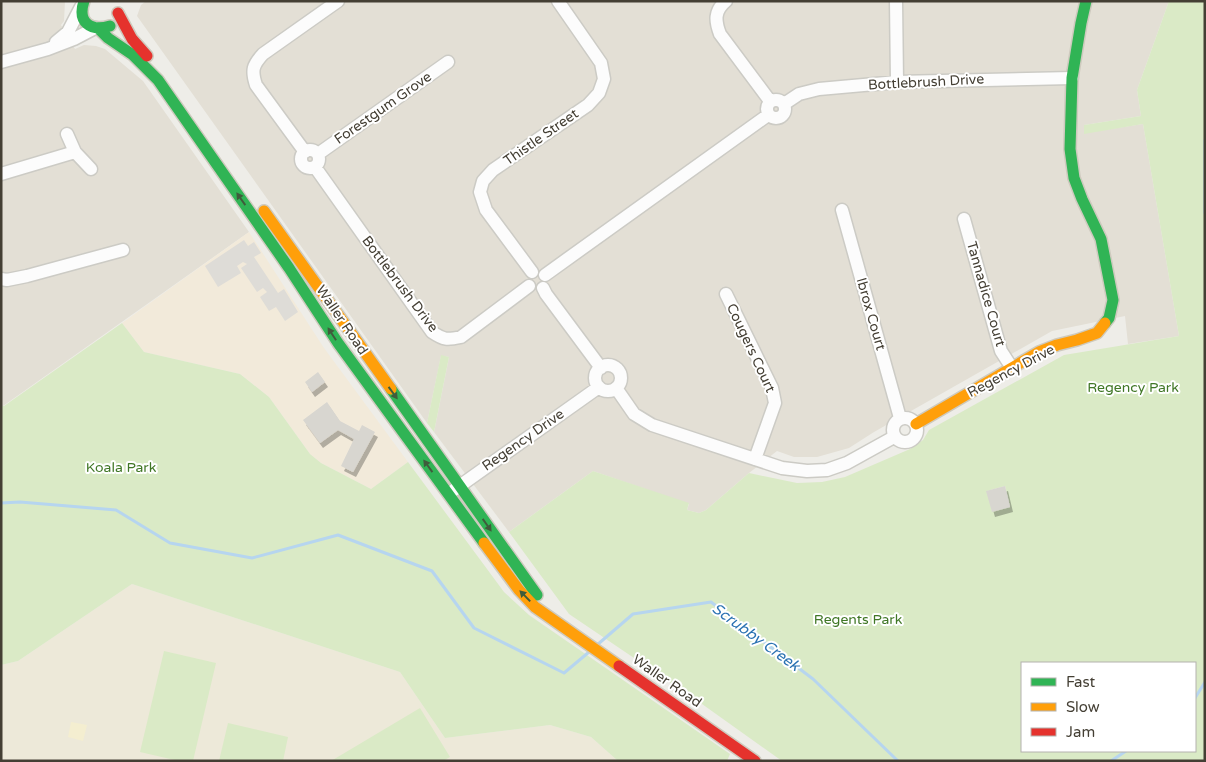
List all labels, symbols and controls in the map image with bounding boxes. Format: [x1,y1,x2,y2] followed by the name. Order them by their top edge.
[331,68,435,148] street label: Forestgum Grove
[867,70,985,94] street label: Bottlebrush Drive
[500,105,582,169] street label: Thistle Street
[236,193,246,206] one-way arrow
[358,232,442,336] street label: Bottlebrush Drive
[963,239,1009,349] street label: Tannadice Court
[853,276,890,353] street label: Ibrox Court
[312,282,372,358] street label: Waller Road
[723,301,779,396] street label: Cougers Court
[327,328,337,341] one-way arrow
[965,341,1058,401] street label: Regency Drive
[1087,379,1179,396] park label: Regency Park
[388,386,398,399] one-way arrow
[479,405,567,475] street label: Regency Drive
[86,459,157,476] park label: Koala Park
[422,460,433,473] one-way arrow
[482,518,492,532] one-way arrow
[519,590,531,602] one-way arrow
[709,599,805,676] water label: Scrubby Creek
[814,611,903,628] park label: Regents Park
[629,651,705,711] street label: Waller Road
[1021,662,1196,752] legend
[1066,673,1096,691] text: Fast
[1066,698,1100,716] text: Slow
[1066,723,1095,741] text: Jam

